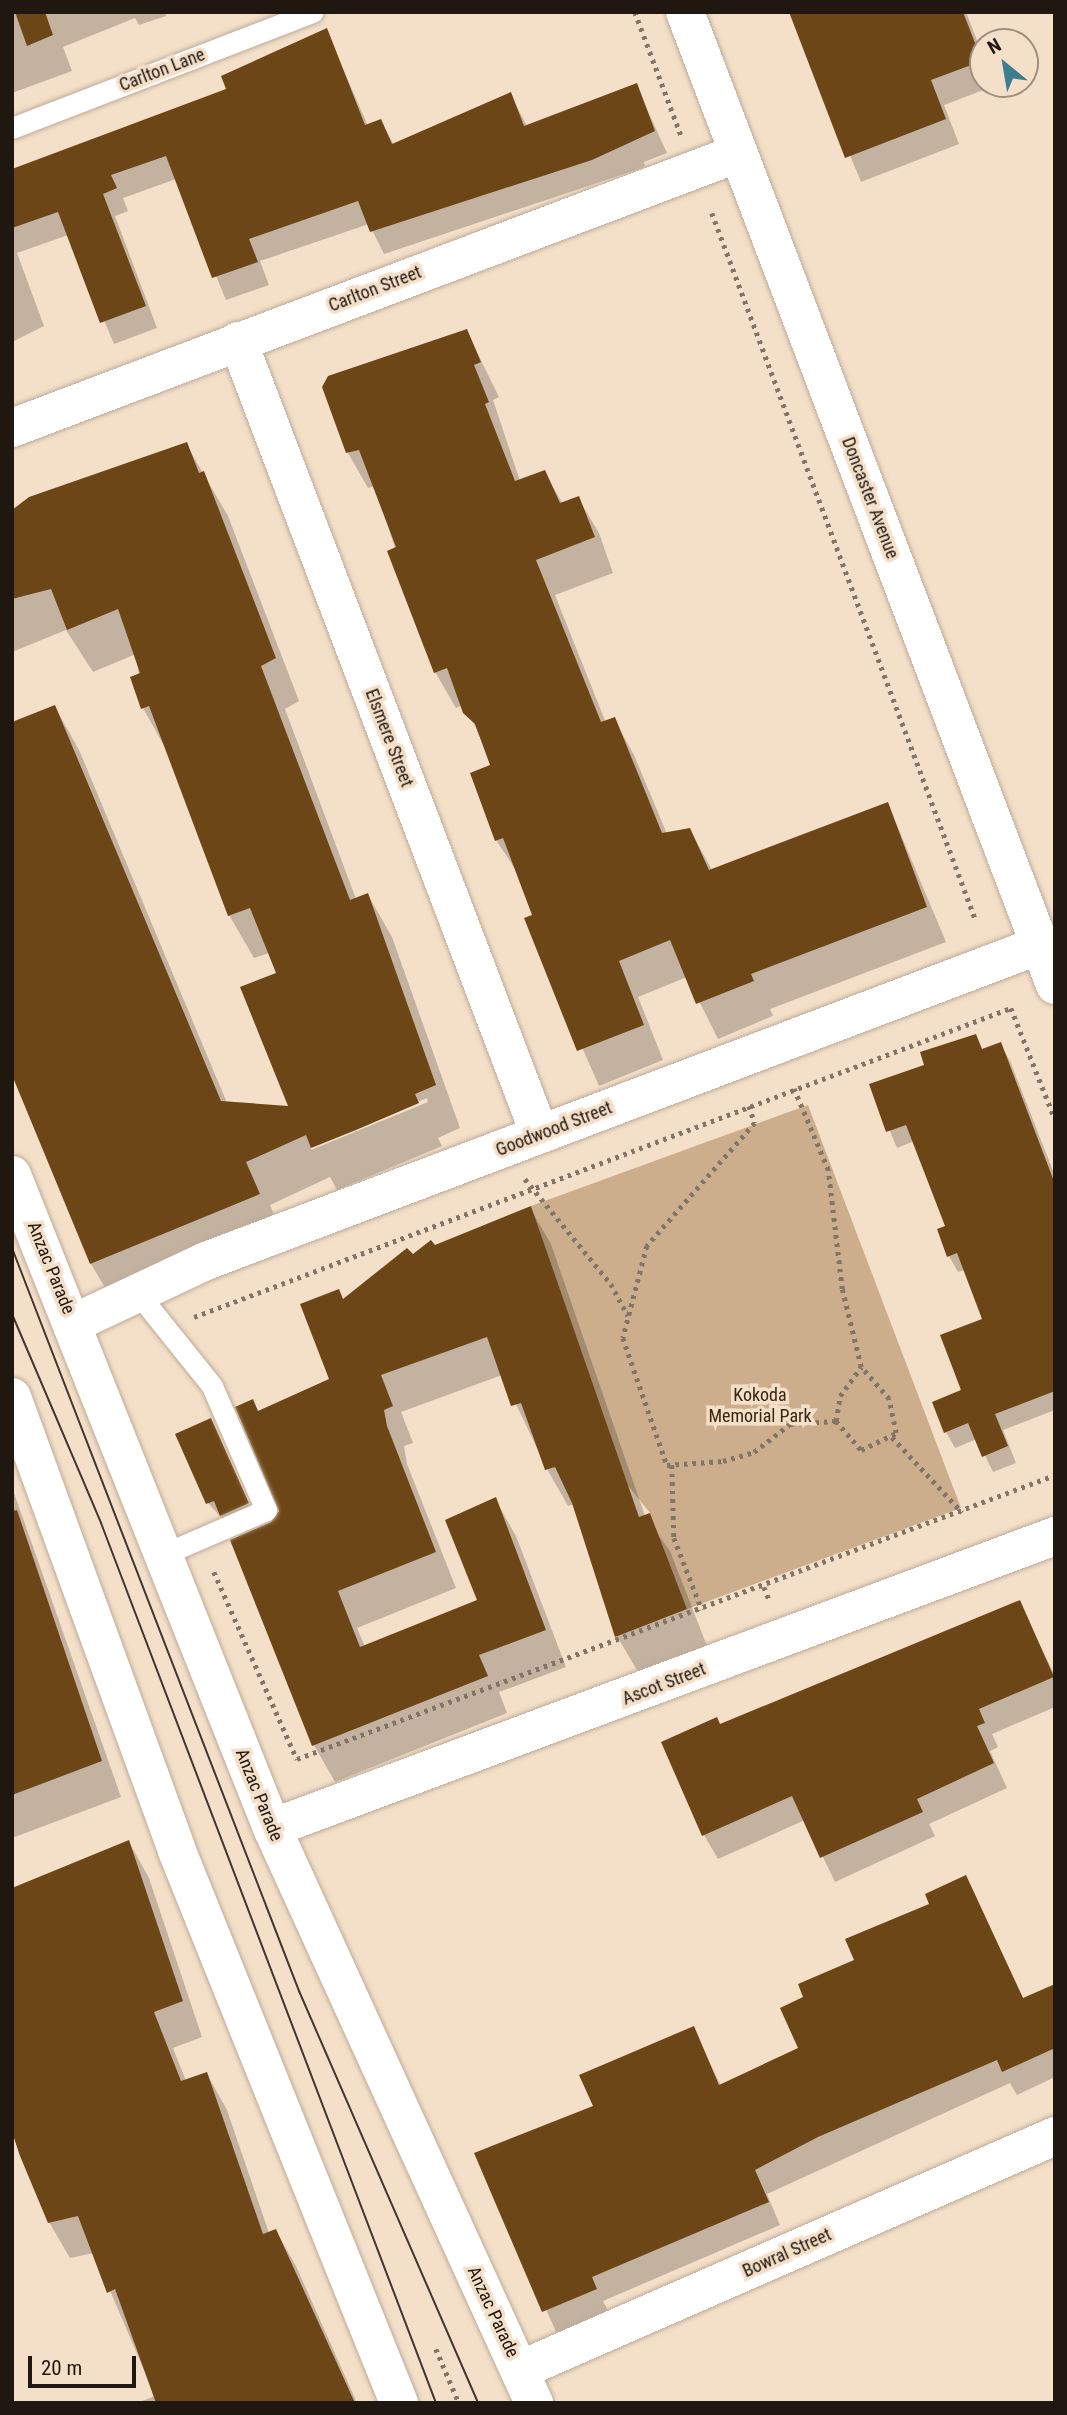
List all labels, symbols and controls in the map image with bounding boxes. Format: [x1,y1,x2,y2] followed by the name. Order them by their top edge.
[969,28,1039,98] north arrow
[983,33,1005,59] text: N
[116,44,208,96] street label: Carlton Lane
[326,261,424,317] street label: Carlton Street
[837,434,903,562] street label: Doncaster Avenue
[360,686,418,790] street label: Elsmere Street
[493,1097,615,1161] street label: Goodwood Street
[23,1219,79,1317] street label: Anzac Parade
[708,1385,812,1428] park label: Kokoda Memorial Park
[619,1658,709,1710] street label: Ascot Street
[231,1746,287,1844] street label: Anzac Parade
[739,2224,835,2282] street label: Bowral Street
[463,2263,523,2361] street label: Anzac Parade
[32,2342,140,2386] scale bar
[41,2356,82,2380] text: 20 m

